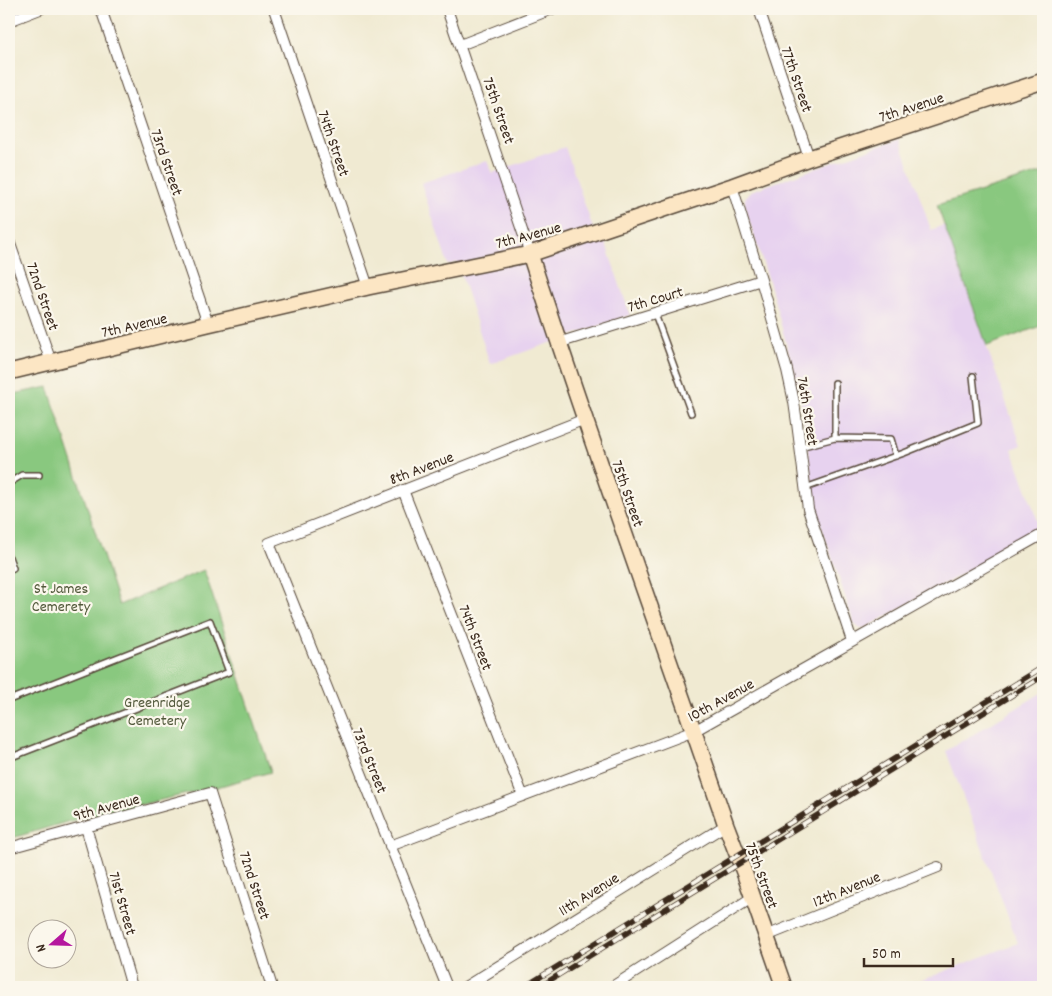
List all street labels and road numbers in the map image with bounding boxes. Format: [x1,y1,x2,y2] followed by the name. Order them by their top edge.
[774,44,818,116] street label: 77th Street
[475,74,520,147] street label: 75th Street
[876,87,947,130] street label: 7th Avenue
[311,108,355,180] street label: 74th Street
[143,126,188,199] street label: 73rd Street
[493,217,564,256] street label: 7th Avenue
[19,260,64,334] street label: 72nd Street
[625,281,686,320] street label: 7th Court
[99,308,170,345] street label: 7th Avenue
[790,375,823,448] street label: 76th Street
[386,447,457,492] street label: 8th Avenue
[604,457,649,530] street label: 75th Street
[452,602,498,674] street label: 74th Street
[684,673,759,729] street label: 10th Avenue
[345,725,392,797] street label: 73rd Street
[71,789,142,828] street label: 9th Avenue
[738,839,783,912] street label: 75th Street
[232,849,275,923] street label: 72nd Street
[810,866,884,914] street label: 12th Avenue
[555,867,624,923] street label: 11th Avenue
[102,869,142,938] street label: 71st Street

